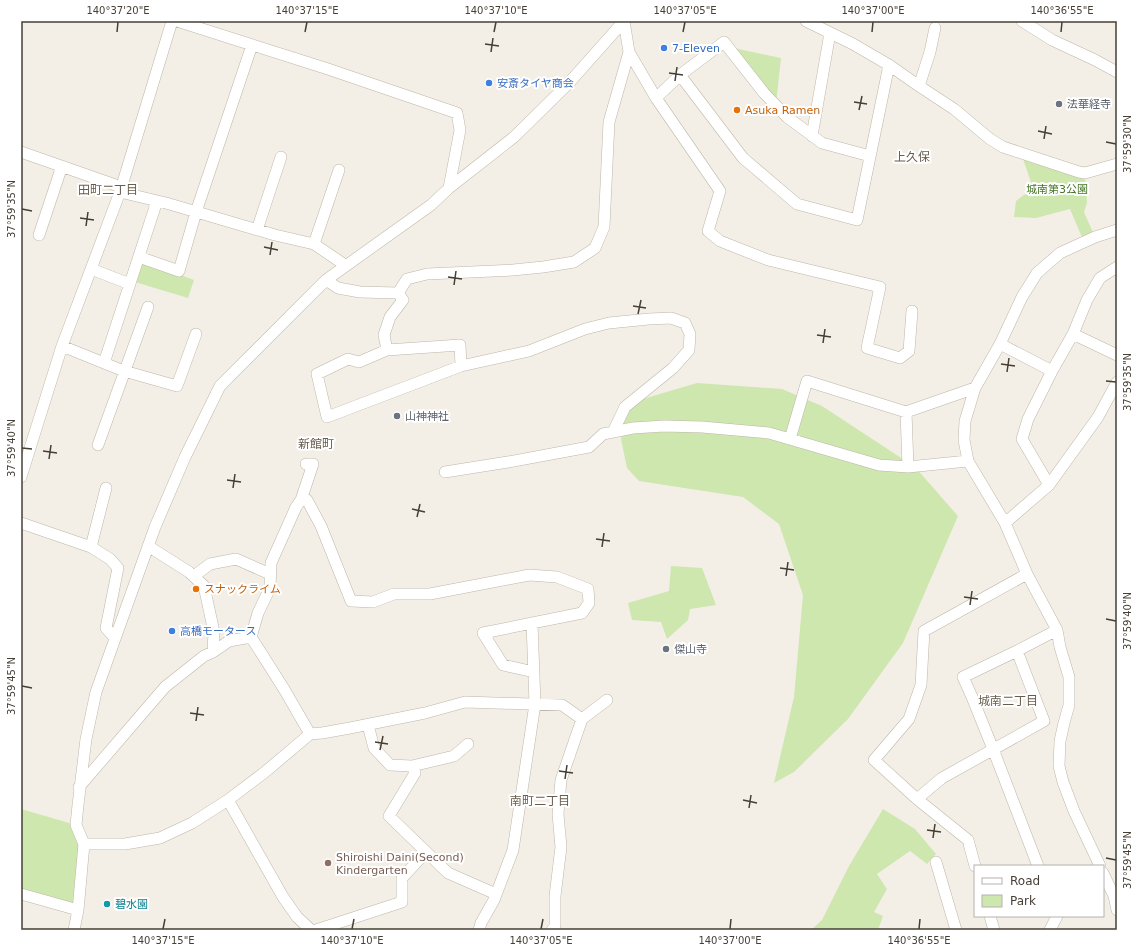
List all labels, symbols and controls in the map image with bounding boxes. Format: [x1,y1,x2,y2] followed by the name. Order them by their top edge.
[86,5,150,16] text: 140°37'20"E
[275,5,339,16] text: 140°37'15"E
[464,5,528,16] text: 140°37'10"E
[653,5,717,16] text: 140°37'05"E
[841,5,905,16] text: 140°37'00"E
[1030,5,1094,16] text: 140°36'55"E
[672,42,720,55] place label: 7-Eleven
[659,43,669,53] marker: 7-Eleven
[497,77,574,90] place label: 安斎タイヤ商会
[484,78,494,88] marker: 安斎タイヤ商会
[1067,98,1111,111] place label: 法華経寺
[1054,99,1064,109] marker: 法華経寺
[745,104,820,117] place label: Asuka Ramen
[732,105,742,115] marker: Asuka Ramen
[1122,115,1133,173] text: 37°59'30"N
[894,150,930,164] district label: 上久保
[6,180,17,238] text: 37°59'35"N
[78,183,138,197] district label: 田町二丁目
[1026,183,1088,196] park label: 城南第3公園
[1122,353,1133,411] text: 37°59'35"N
[405,410,449,423] place label: 山神神社
[392,411,402,421] marker: 山神神社
[6,419,17,477] text: 37°59'40"N
[298,437,334,451] district label: 新館町
[204,583,281,596] place label: スナックライム
[191,584,201,594] marker: スナックライム
[1122,592,1133,650] text: 37°59'40"N
[180,625,256,638] place label: 高橋モータース
[167,626,177,636] marker: 高橋モータース
[674,643,707,656] place label: 傑山寺
[661,644,671,654] marker: 傑山寺
[6,657,17,715] text: 37°59'45"N
[978,694,1038,708] district label: 城南二丁目
[510,794,570,808] district label: 南町二丁目
[1122,831,1133,889] text: 37°59'45"N
[336,851,464,877] place label: Shiroishi Daini(Second) Kindergarten
[323,858,333,868] marker: Shiroishi Daini(Second) Kindergarten
[974,865,1104,917] legend
[1010,874,1040,888] text: Road
[1010,894,1036,908] text: Park
[115,898,148,911] place label: 碧水園
[102,899,112,909] marker: 碧水園
[131,935,195,946] text: 140°37'15"E
[320,935,384,946] text: 140°37'10"E
[509,935,573,946] text: 140°37'05"E
[698,935,762,946] text: 140°37'00"E
[887,935,951,946] text: 140°36'55"E

